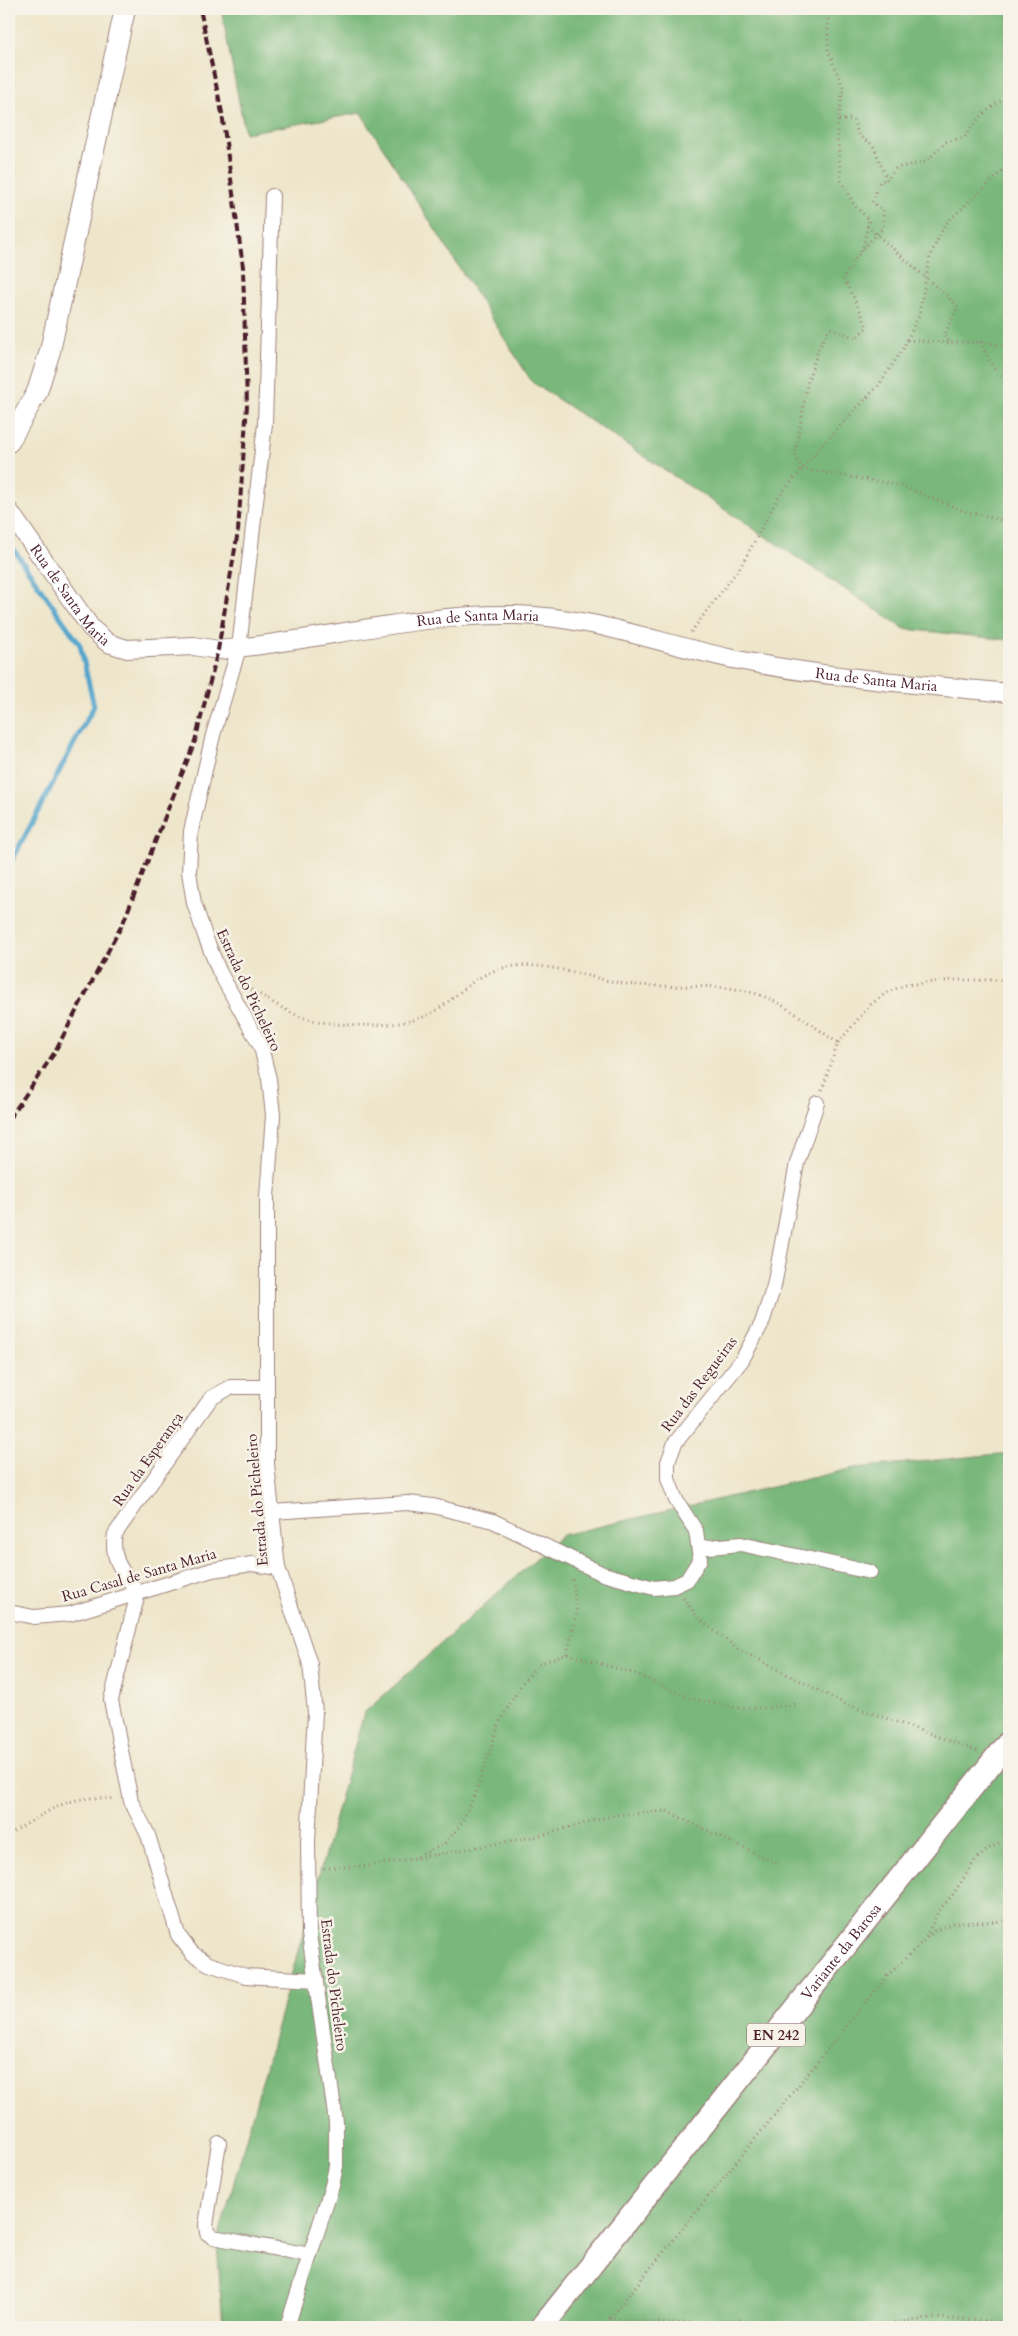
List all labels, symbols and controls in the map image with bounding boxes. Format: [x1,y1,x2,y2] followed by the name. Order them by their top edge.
[25,540,115,651] street label: Rua de Santa Maria
[416,605,540,631] street label: Rua de Santa Maria
[814,663,939,696] street label: Rua de Santa Maria
[212,926,286,1054] street label: Estrada do Picheleiro
[657,1332,741,1436] street label: Rua das Regueiras
[108,1408,188,1510] street label: Rua da Esperança
[241,1433,273,1567] street label: Estrada do Picheleiro
[59,1543,219,1607] street label: Rua Casal de Santa Maria
[797,1899,886,2004] street label: Variante da Barosa
[316,1918,352,2052] street label: Estrada do Picheleiro
[747,2024,805,2046] road number: EN 242

